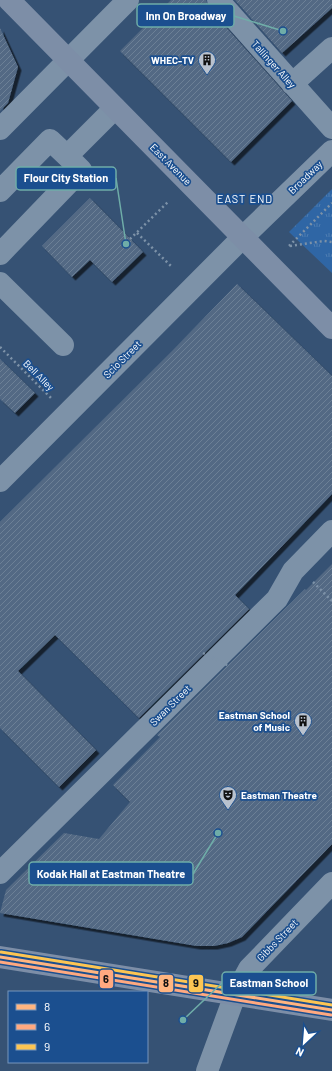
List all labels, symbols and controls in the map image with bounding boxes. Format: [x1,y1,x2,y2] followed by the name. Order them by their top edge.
[137,4,234,27] callout: Inn On Broadway
[146,9,227,22] text: Inn On Broadway
[249,38,299,91] street label: Tallinger Alley
[197,50,217,75] building icon: WHEC-TV
[151,54,194,66] place label: WHEC-TV
[148,141,194,187] street label: East Avenue
[285,158,325,196] street label: Broadway
[16,167,116,190] callout: Flour City Station
[24,171,108,184] text: Flour City Station
[217,192,273,205] district label: EAST END
[101,337,144,380] street label: Scio Street
[21,357,57,393] street label: Bell Alley
[147,682,193,728] street label: Swan Street
[219,709,291,733] place label: Eastman School of Music
[293,711,313,736] building icon: Eastman School of Music
[218,785,238,810] theatre icon: Eastman Theatre
[241,789,317,801] place label: Eastman Theatre
[29,862,193,885] callout: Kodak Hall at Eastman Theatre
[37,867,185,880] text: Kodak Hall at Eastman Theatre
[254,916,300,963] street label: Gibbs Street
[99,969,114,989] line badge: 6
[103,972,109,985] text: 6
[222,972,316,995] callout: Eastman School
[158,974,174,993] line badge: 8
[188,974,204,993] line badge: 9
[163,976,169,989] text: 8
[193,976,199,989] text: 9
[230,976,309,989] text: Eastman School
[8,991,148,1063] legend
[44,999,50,1013] text: 8
[44,1019,50,1033] text: 6
[284,1023,324,1063] north arrow
[44,1039,50,1053] text: 9
[293,1045,306,1060] text: N

